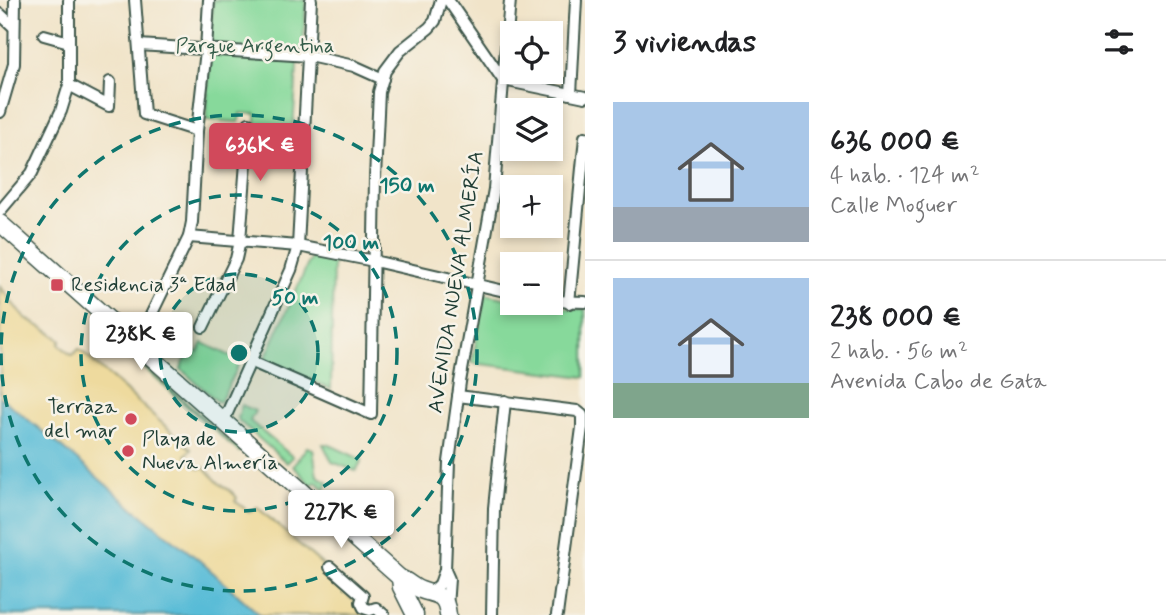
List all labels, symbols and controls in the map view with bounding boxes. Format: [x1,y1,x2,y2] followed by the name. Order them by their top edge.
[500,21,563,315] map controls
[500,21,563,84] button: locate
[613,23,756,62] text: 3 viviendas
[1100,23,1138,61] icon: filters
[175,32,335,62] park label: Parque Argentina
[500,98,563,161] button: layers
[830,122,960,161] text: 636 000 €
[203,124,317,183] pin: 636K €
[669,130,753,214] icon: home
[225,131,295,161] text: 636K €
[421,149,491,415] street label: AVENIDA NUEVA ALMERÍA
[830,161,980,191] text: 4 hab. · 124 m²
[379,172,435,200] text: 150 m
[500,175,563,238] button: +
[830,191,957,221] text: Calle Moguer
[323,229,379,257] text: 100 m
[500,252,563,315] button: −
[71,271,236,299] place label: Residencia 3ª Edad
[49,277,65,293] marker: Residencia 3ª Edad
[272,284,319,312] text: 50 m
[830,298,961,337] text: 238 000 €
[669,306,753,390] icon: home
[84,312,198,372] pin: 238K €
[106,320,176,350] text: 238K €
[830,337,968,367] text: 2 hab. · 56 m²
[227,341,251,365] centre of rings
[830,367,1047,397] text: Avenida Cabo de Gata
[44,393,117,445] place label: Terraza del mar
[123,411,139,427] marker: Terraza del mar
[142,425,278,477] place label: Playa de Nueva Almería
[120,443,136,459] marker: Playa de Nueva Almería
[284,490,398,550] pin: 227K €
[304,498,378,528] text: 227K €

